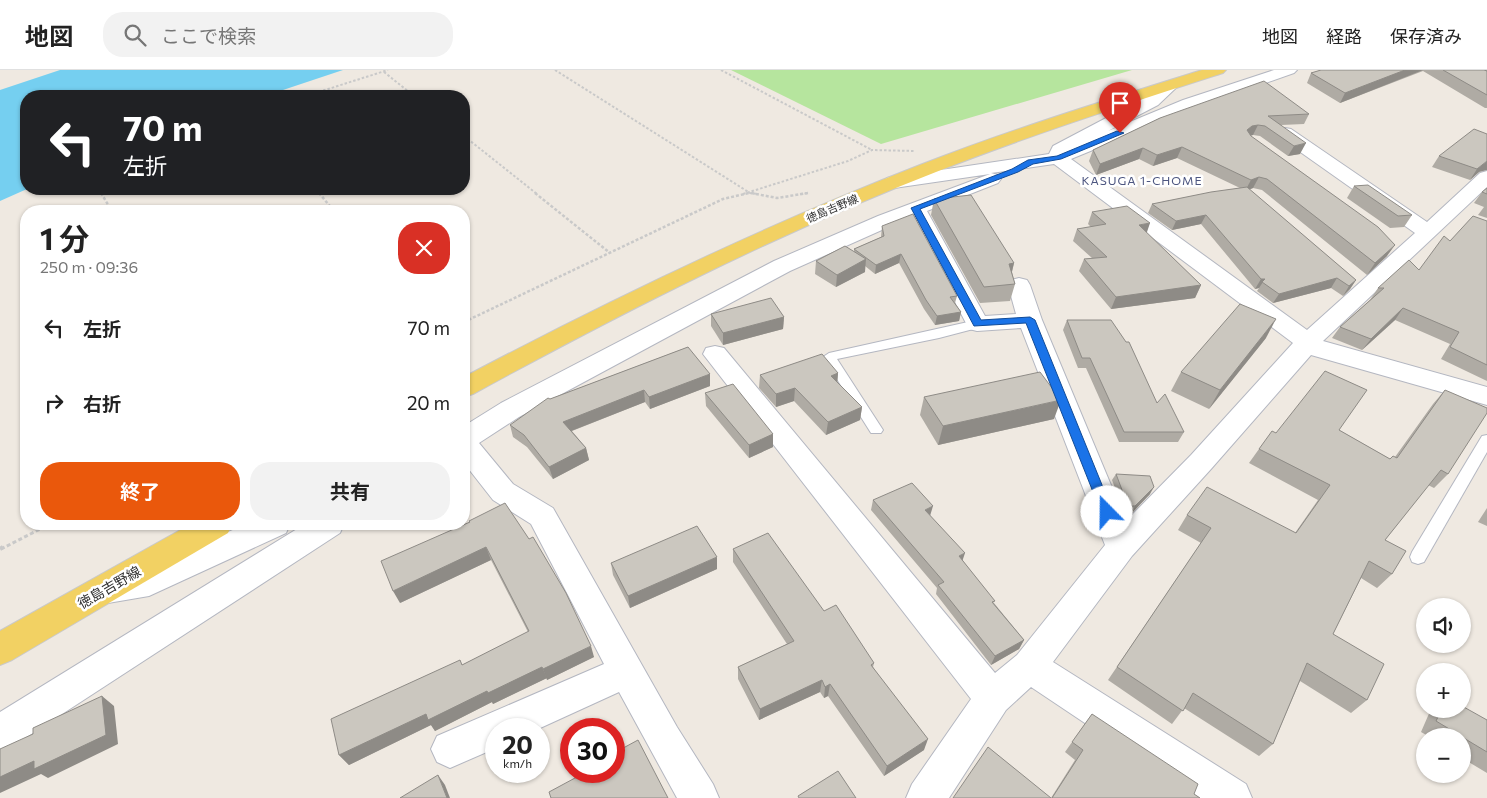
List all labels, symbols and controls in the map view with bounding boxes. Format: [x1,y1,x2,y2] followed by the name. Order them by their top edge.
[103,12,453,57] search box
[25,21,73,50] text: 地図
[121,21,149,49] icon: search
[161,24,256,47] text: ここで検索
[1262,25,1298,47] text: 地図
[1326,25,1362,47] text: 経路
[1390,25,1462,47] text: 保存済み
[1099,82,1141,133] pin
[1106,89,1134,117] icon: arrive
[123,105,203,148] text: 70 m
[40,110,105,175] icon: left
[123,152,167,179] text: 左折
[1081,173,1203,187] district label: KASUGA 1-CHOME
[804,191,860,225] street label: 徳島吉野線
[40,219,89,256] text: 1 分
[398,222,450,274] button: close
[40,257,138,276] text: 250 m · 09:36
[40,314,68,342] icon: left
[407,316,450,339] text: 70 m
[83,317,121,340] text: 左折
[40,389,68,417] icon: right
[407,391,450,414] text: 20 m
[83,392,121,415] text: 右折
[40,462,240,520] button: 終了
[250,462,450,520] button: 共有
[1080,485,1132,537] position arrow
[74,562,144,612] street label: 徳島吉野線
[1416,598,1471,783] map controls
[1416,598,1471,653] button: sound
[1416,663,1471,718] button: +
[560,718,625,783] speed limit sign: 30
[1416,728,1471,783] button: −
[502,729,533,759] text: 20
[503,756,532,770] text: km/h

